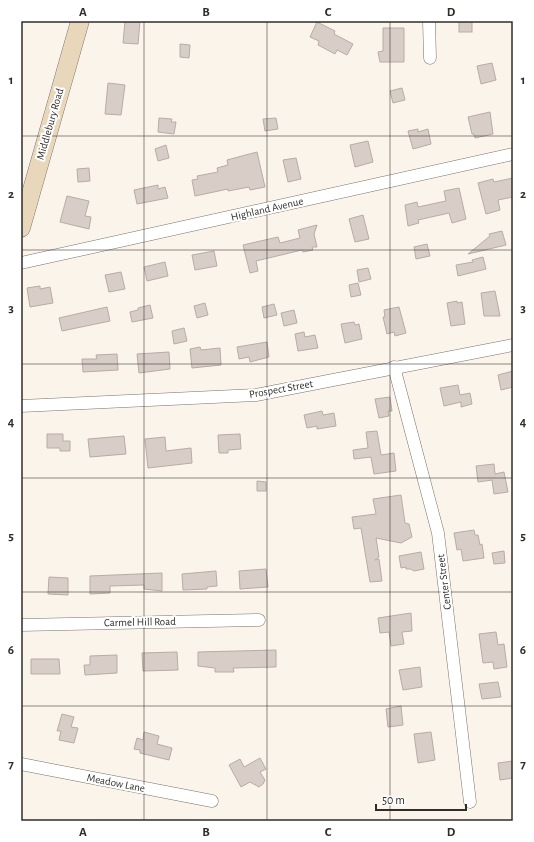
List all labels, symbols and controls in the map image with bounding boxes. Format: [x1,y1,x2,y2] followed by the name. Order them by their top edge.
[79,6,87,19] text: A
[202,6,210,19] text: B
[325,6,332,19] text: C
[447,6,456,19] text: D
[9,74,13,87] text: 1
[521,74,525,87] text: 1
[35,87,66,161] street label: Middlebury Road
[8,188,14,201] text: 2
[520,188,526,201] text: 2
[230,195,304,223] street label: Highland Avenue
[8,302,14,315] text: 3
[520,302,526,315] text: 3
[248,378,314,400] street label: Prospect Street
[8,416,15,429] text: 4
[520,416,527,429] text: 4
[8,530,14,543] text: 5
[520,530,526,543] text: 5
[435,553,453,610] street label: Center Street
[104,616,176,628] street label: Carmel Hill Road
[8,644,14,657] text: 6
[520,644,526,657] text: 6
[8,758,14,771] text: 7
[520,758,526,771] text: 7
[86,772,146,794] street label: Meadow Lane
[376,786,466,812] scale bar
[382,794,405,806] text: 50 m
[79,826,87,839] text: A
[202,826,210,839] text: B
[325,826,332,839] text: C
[447,826,456,839] text: D

